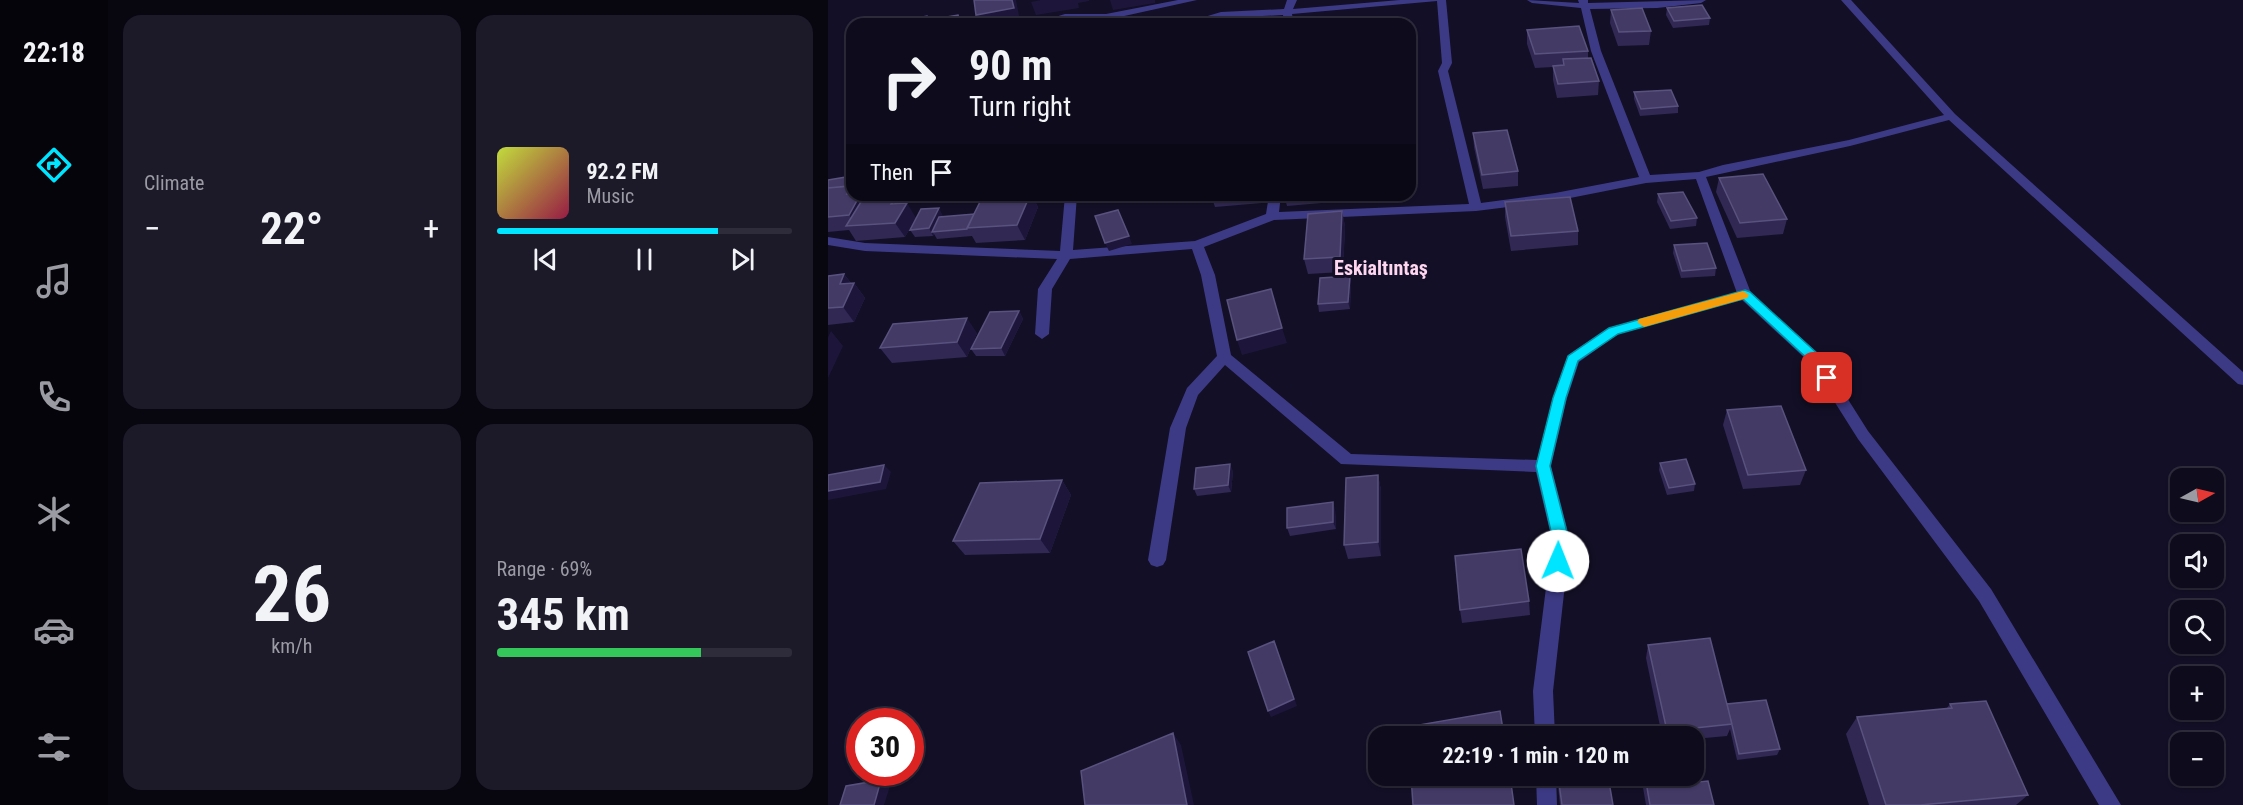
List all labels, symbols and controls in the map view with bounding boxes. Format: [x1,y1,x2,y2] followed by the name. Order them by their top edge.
[23,37,85,69] text: 22:18
[969,41,1052,90] text: 90 m
[870,42,948,120] icon: right
[969,91,1071,123] text: Turn right
[33,144,75,186] icon: directions
[925,156,958,189] icon: arrive
[587,159,658,184] text: 92.2 FM
[870,160,913,185] text: Then
[144,171,204,195] text: Climate
[587,184,634,208] text: Music
[260,202,323,255] text: 22°
[144,209,161,248] text: −
[423,209,439,248] text: +
[529,243,562,276] icon: previous
[628,243,661,276] icon: pause
[726,243,759,276] icon: next
[1334,256,1428,280] district label: Eskialtıntaş
[33,260,75,302] icon: music
[1801,352,1852,403] pin
[1810,361,1843,394] icon: arrive
[33,376,75,418] icon: phone
[2170,468,2224,522] north arrow
[2170,468,2224,786] map controls
[33,493,75,535] icon: climate
[1526,529,1590,593] position arrow
[2170,534,2224,588] button: sound
[252,549,331,640] text: 26
[497,557,592,581] text: Range · 69%
[497,588,630,641] text: 345 km
[2170,600,2224,654] button: search
[33,609,75,651] icon: car
[271,634,312,658] text: km/h
[2170,666,2224,720] button: +
[846,708,924,786] speed limit sign: 30
[33,726,75,768] icon: filters
[2170,732,2224,786] button: −
[1443,743,1629,768] text: 22:19 · 1 min · 120 m

